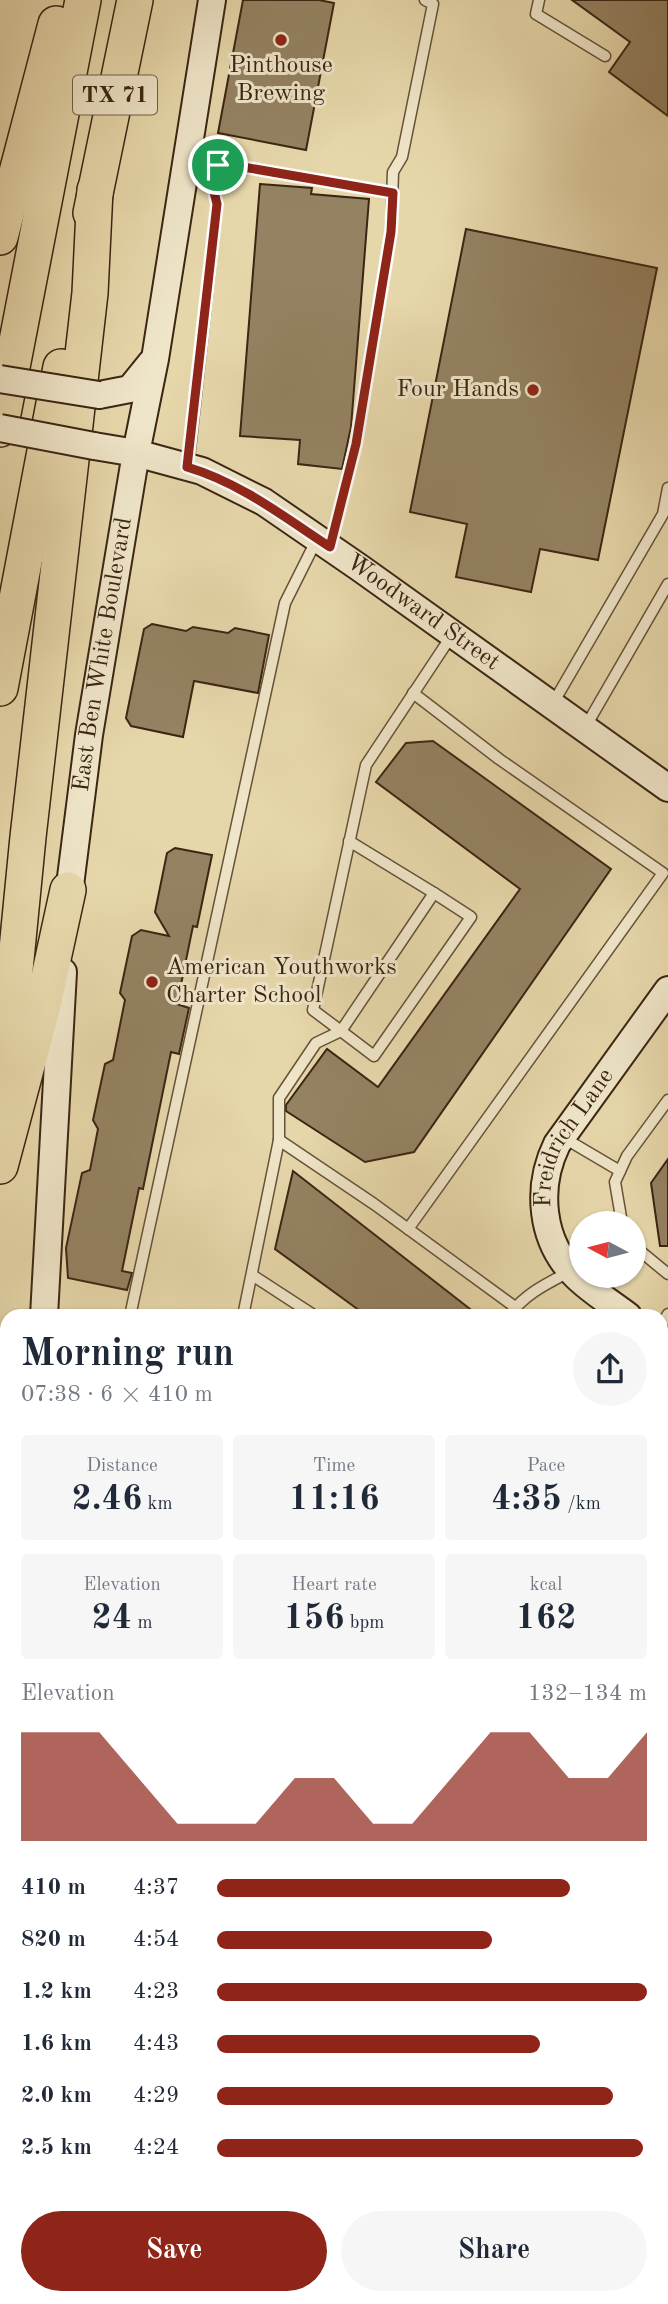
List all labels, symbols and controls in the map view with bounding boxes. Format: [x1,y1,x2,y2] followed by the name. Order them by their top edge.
[273,32,289,48] marker: Pinthouse Brewing
[229,54,333,106] place label: Pinthouse Brewing
[73,76,157,114] road number: TX 71
[188,135,248,195] pin
[199,146,237,184] icon: arrive
[397,378,519,402] place label: Four Hands
[525,382,541,398] marker: Four Hands
[70,516,137,793] street label: East Ben White Boulevard
[342,550,504,676] street label: Woodward Street
[166,956,397,1008] place label: American Youthworks Charter School
[144,974,160,990] marker: American Youthworks Charter School
[532,1065,619,1208] street label: Freidrich Lane
[569,1211,646,1288] north arrow
[569,1211,646,1288] map controls
[573,1332,647,1406] button: share
[21,1336,234,1374] text: Morning run
[21,1383,213,1406] text: 07:38 · 6 × 410 m
[86,1457,158,1476] text: Distance
[313,1457,355,1476] text: Time
[527,1457,565,1476] text: Pace
[72,1482,142,1517] text: 2.46
[288,1482,380,1517] text: 11:16
[491,1482,562,1517] text: 4:35
[142,1495,173,1514] text: km
[562,1495,601,1514] text: /km
[83,1576,161,1595] text: Elevation
[291,1576,377,1595] text: Heart rate
[530,1576,562,1595] text: kcal
[91,1601,132,1636] text: 24
[284,1601,344,1636] text: 156
[516,1601,576,1636] text: 162
[132,1614,153,1633] text: m
[344,1614,384,1633] text: bpm
[21,1682,115,1705] text: Elevation
[528,1682,647,1705] text: 132–134 m
[21,1876,86,1899] text: 410 m
[133,1876,179,1899] text: 4:37
[21,1928,86,1951] text: 820 m
[133,1928,179,1951] text: 4:54
[21,1980,92,2003] text: 1.2 km
[133,1980,179,2003] text: 4:23
[21,2032,92,2055] text: 1.6 km
[133,2032,179,2055] text: 4:43
[21,2084,92,2107] text: 2.0 km
[133,2084,179,2107] text: 4:29
[21,2136,92,2159] text: 2.5 km
[133,2136,179,2159] text: 4:24
[21,2211,327,2291] button: Save
[341,2211,647,2291] button: Share

